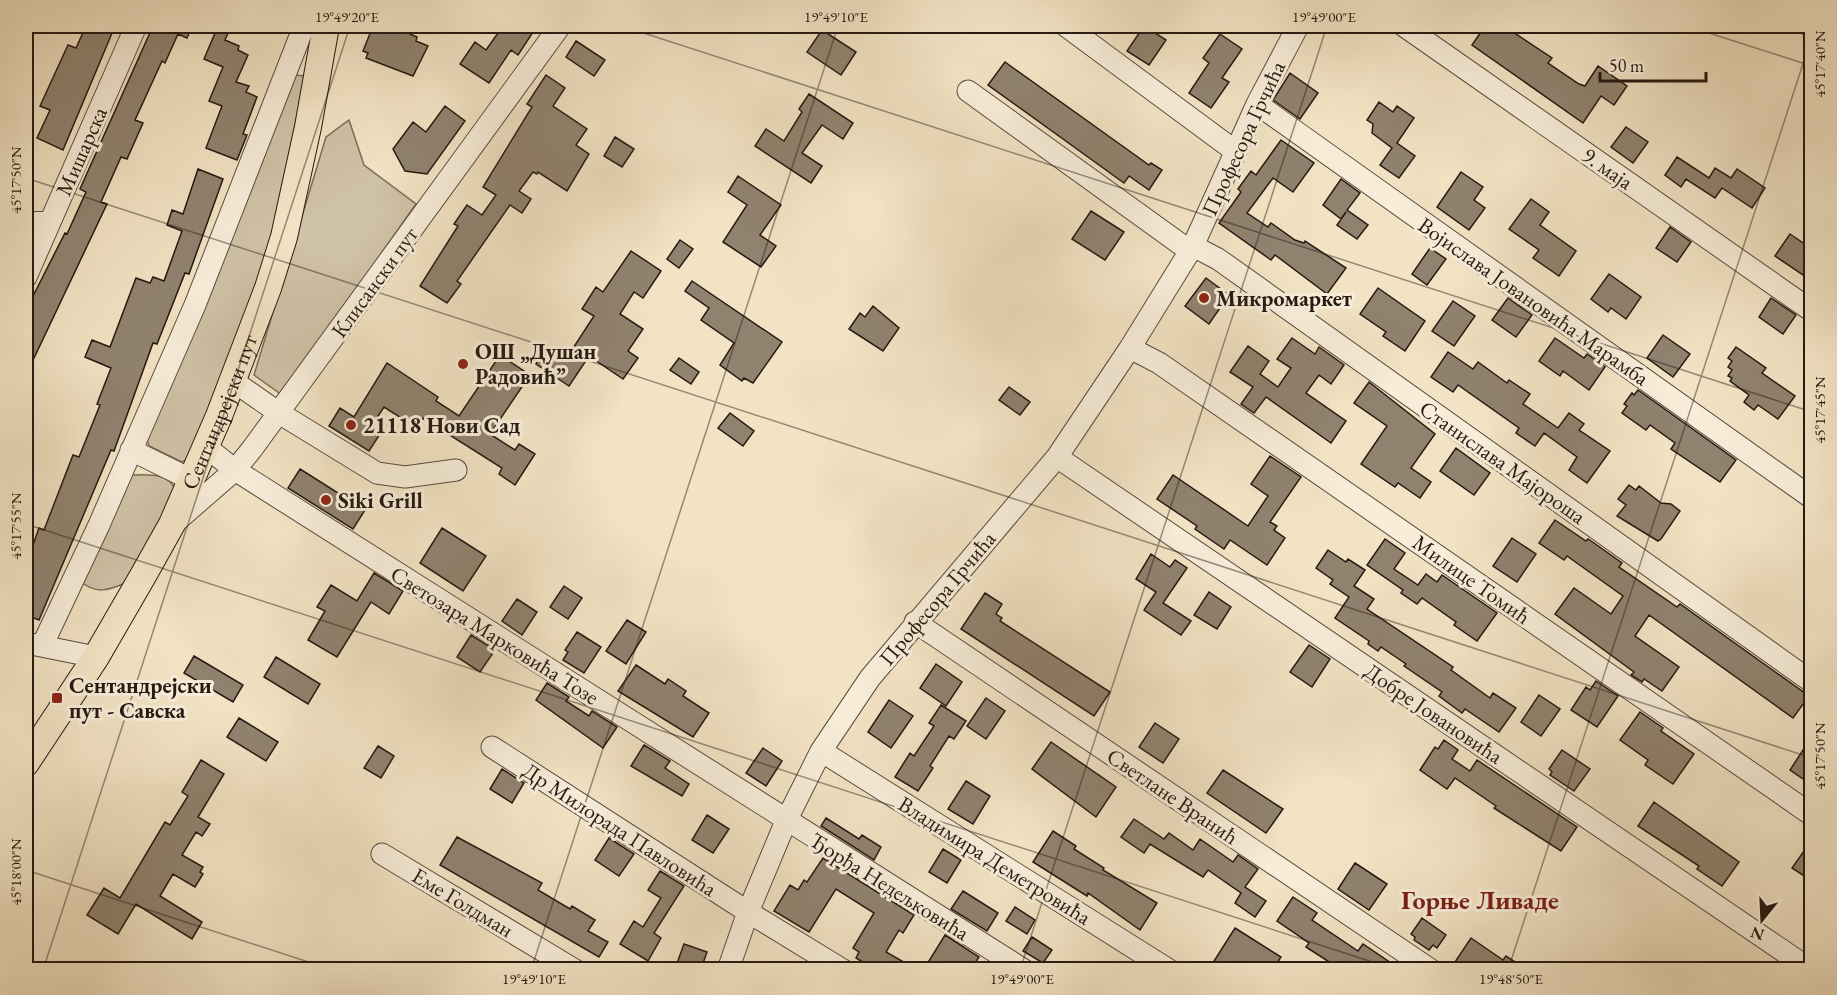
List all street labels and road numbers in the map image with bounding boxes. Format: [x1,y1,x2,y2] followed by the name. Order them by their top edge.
[1195,56,1292,220] street label: Професора Грчића
[49,102,114,200] street label: Мишарска
[1576,140,1639,196] street label: 9. маја
[1413,211,1655,392] street label: Војислава Јовановића Марамба
[324,221,424,344] street label: Клисански пут
[175,330,264,494] street label: Сентандрејски пут
[1414,394,1592,531] street label: Станислава Мајороша
[872,525,1002,672] street label: Професора Грчића
[1407,528,1536,631] street label: Милице Томић
[385,559,605,712] street label: Светозара Марковића Тозе
[1359,656,1509,771] street label: Добре Јовановића
[1101,742,1244,851] street label: Светлане Вранић
[517,756,722,903] street label: Др Милорада Павловића
[893,789,1097,932] street label: Владимира Деметровића
[805,826,975,947] street label: Ђорђа Недељковића
[407,861,519,944] street label: Еме Голдман

